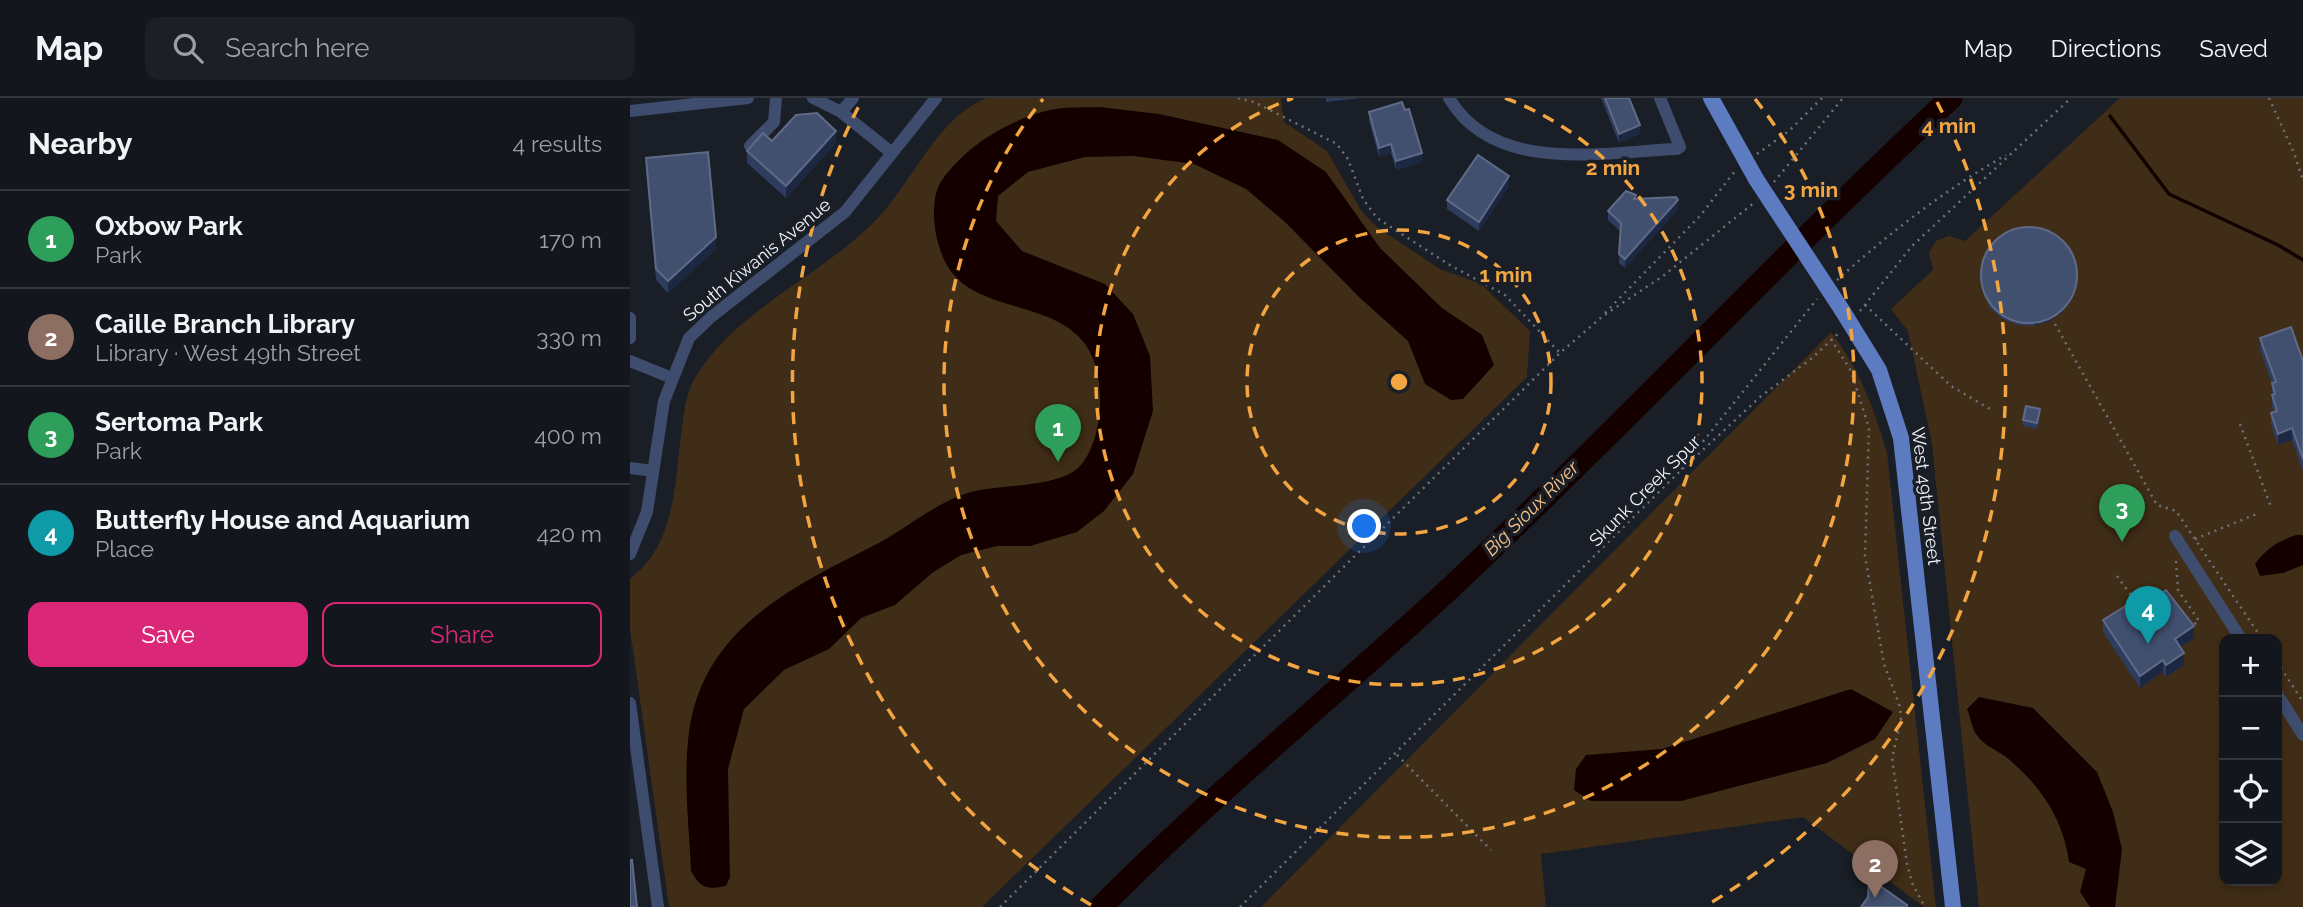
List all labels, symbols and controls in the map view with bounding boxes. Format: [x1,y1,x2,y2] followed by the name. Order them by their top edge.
[145,17,635,80] search box
[35,29,103,68] text: Map
[169,29,207,67] icon: search
[225,33,370,63] text: Search here
[1964,34,2013,63] text: Map
[2051,34,2161,63] text: Directions
[2199,34,2268,63] text: Saved
[1922,113,1976,138] text: 4 min
[28,126,132,161] text: Nearby
[513,130,602,157] text: 4 results
[1586,155,1640,180] text: 2 min
[1784,177,1838,202] text: 3 min
[679,193,835,326] street label: South Kiwanis Avenue
[95,211,243,241] text: Oxbow Park
[45,226,57,253] text: 1
[539,226,602,253] text: 170 m
[95,241,142,268] text: Park
[1479,262,1533,287] text: 1 min
[95,309,355,339] text: Caille Branch Library
[45,324,57,351] text: 2
[536,324,602,351] text: 330 m
[95,339,361,366] text: Library · West 49th Street
[1387,370,1411,394] centre of rings
[1035,404,1081,462] pin: 1
[95,407,263,437] text: Sertoma Park
[45,422,57,449] text: 3
[534,422,602,449] text: 400 m
[1908,426,1945,566] street label: West 49th Street
[1585,430,1705,551] street label: Skunk Creek Spur
[95,437,142,464] text: Park
[1479,455,1584,560] water label: Big Sioux River
[2099,484,2145,542] pin: 3
[95,505,470,535] text: Butterfly House and Aquarium
[1347,509,1381,543] your location
[44,520,58,547] text: 4
[536,520,602,547] text: 420 m
[95,535,154,562] text: Place
[2125,586,2171,644] pin: 4
[28,602,308,667] button: Save
[322,602,602,667] button: Share
[2219,634,2282,886] map controls
[2219,634,2282,697] button: +
[2219,697,2282,760] button: −
[2219,760,2282,823] button: locate
[2219,823,2282,886] button: layers
[1852,840,1898,898] pin: 2

